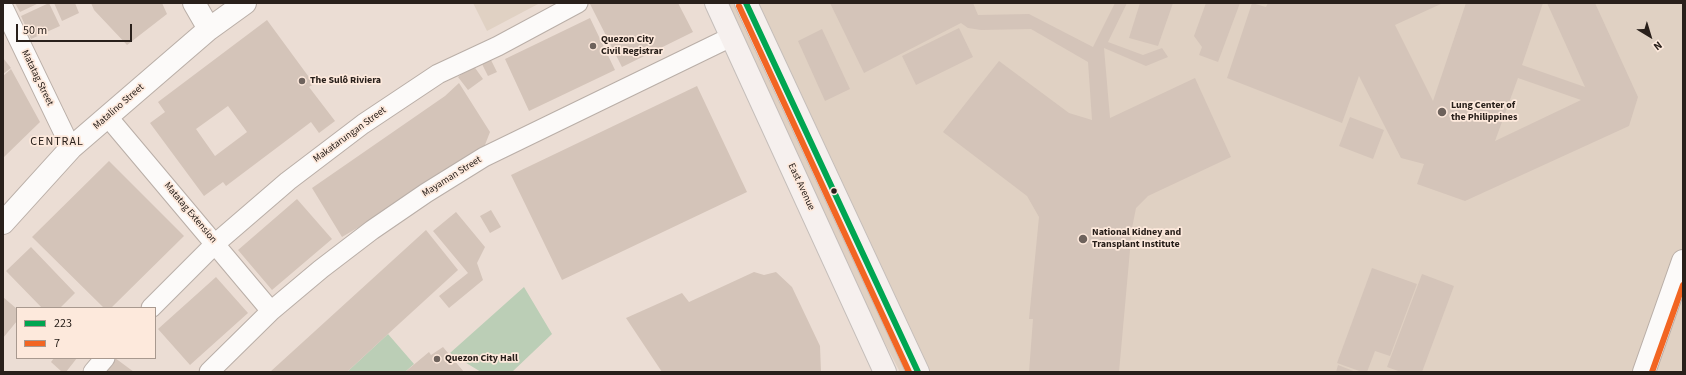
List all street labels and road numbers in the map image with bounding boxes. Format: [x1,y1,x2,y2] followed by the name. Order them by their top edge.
[18,48,56,108] street label: Matatag Street
[91,82,147,132] street label: Matalino Street
[311,105,389,165] street label: Makatarungan Street
[420,154,484,200] street label: Mayaman Street
[785,162,817,212] street label: East Avenue
[161,180,219,246] street label: Matatag Extension

